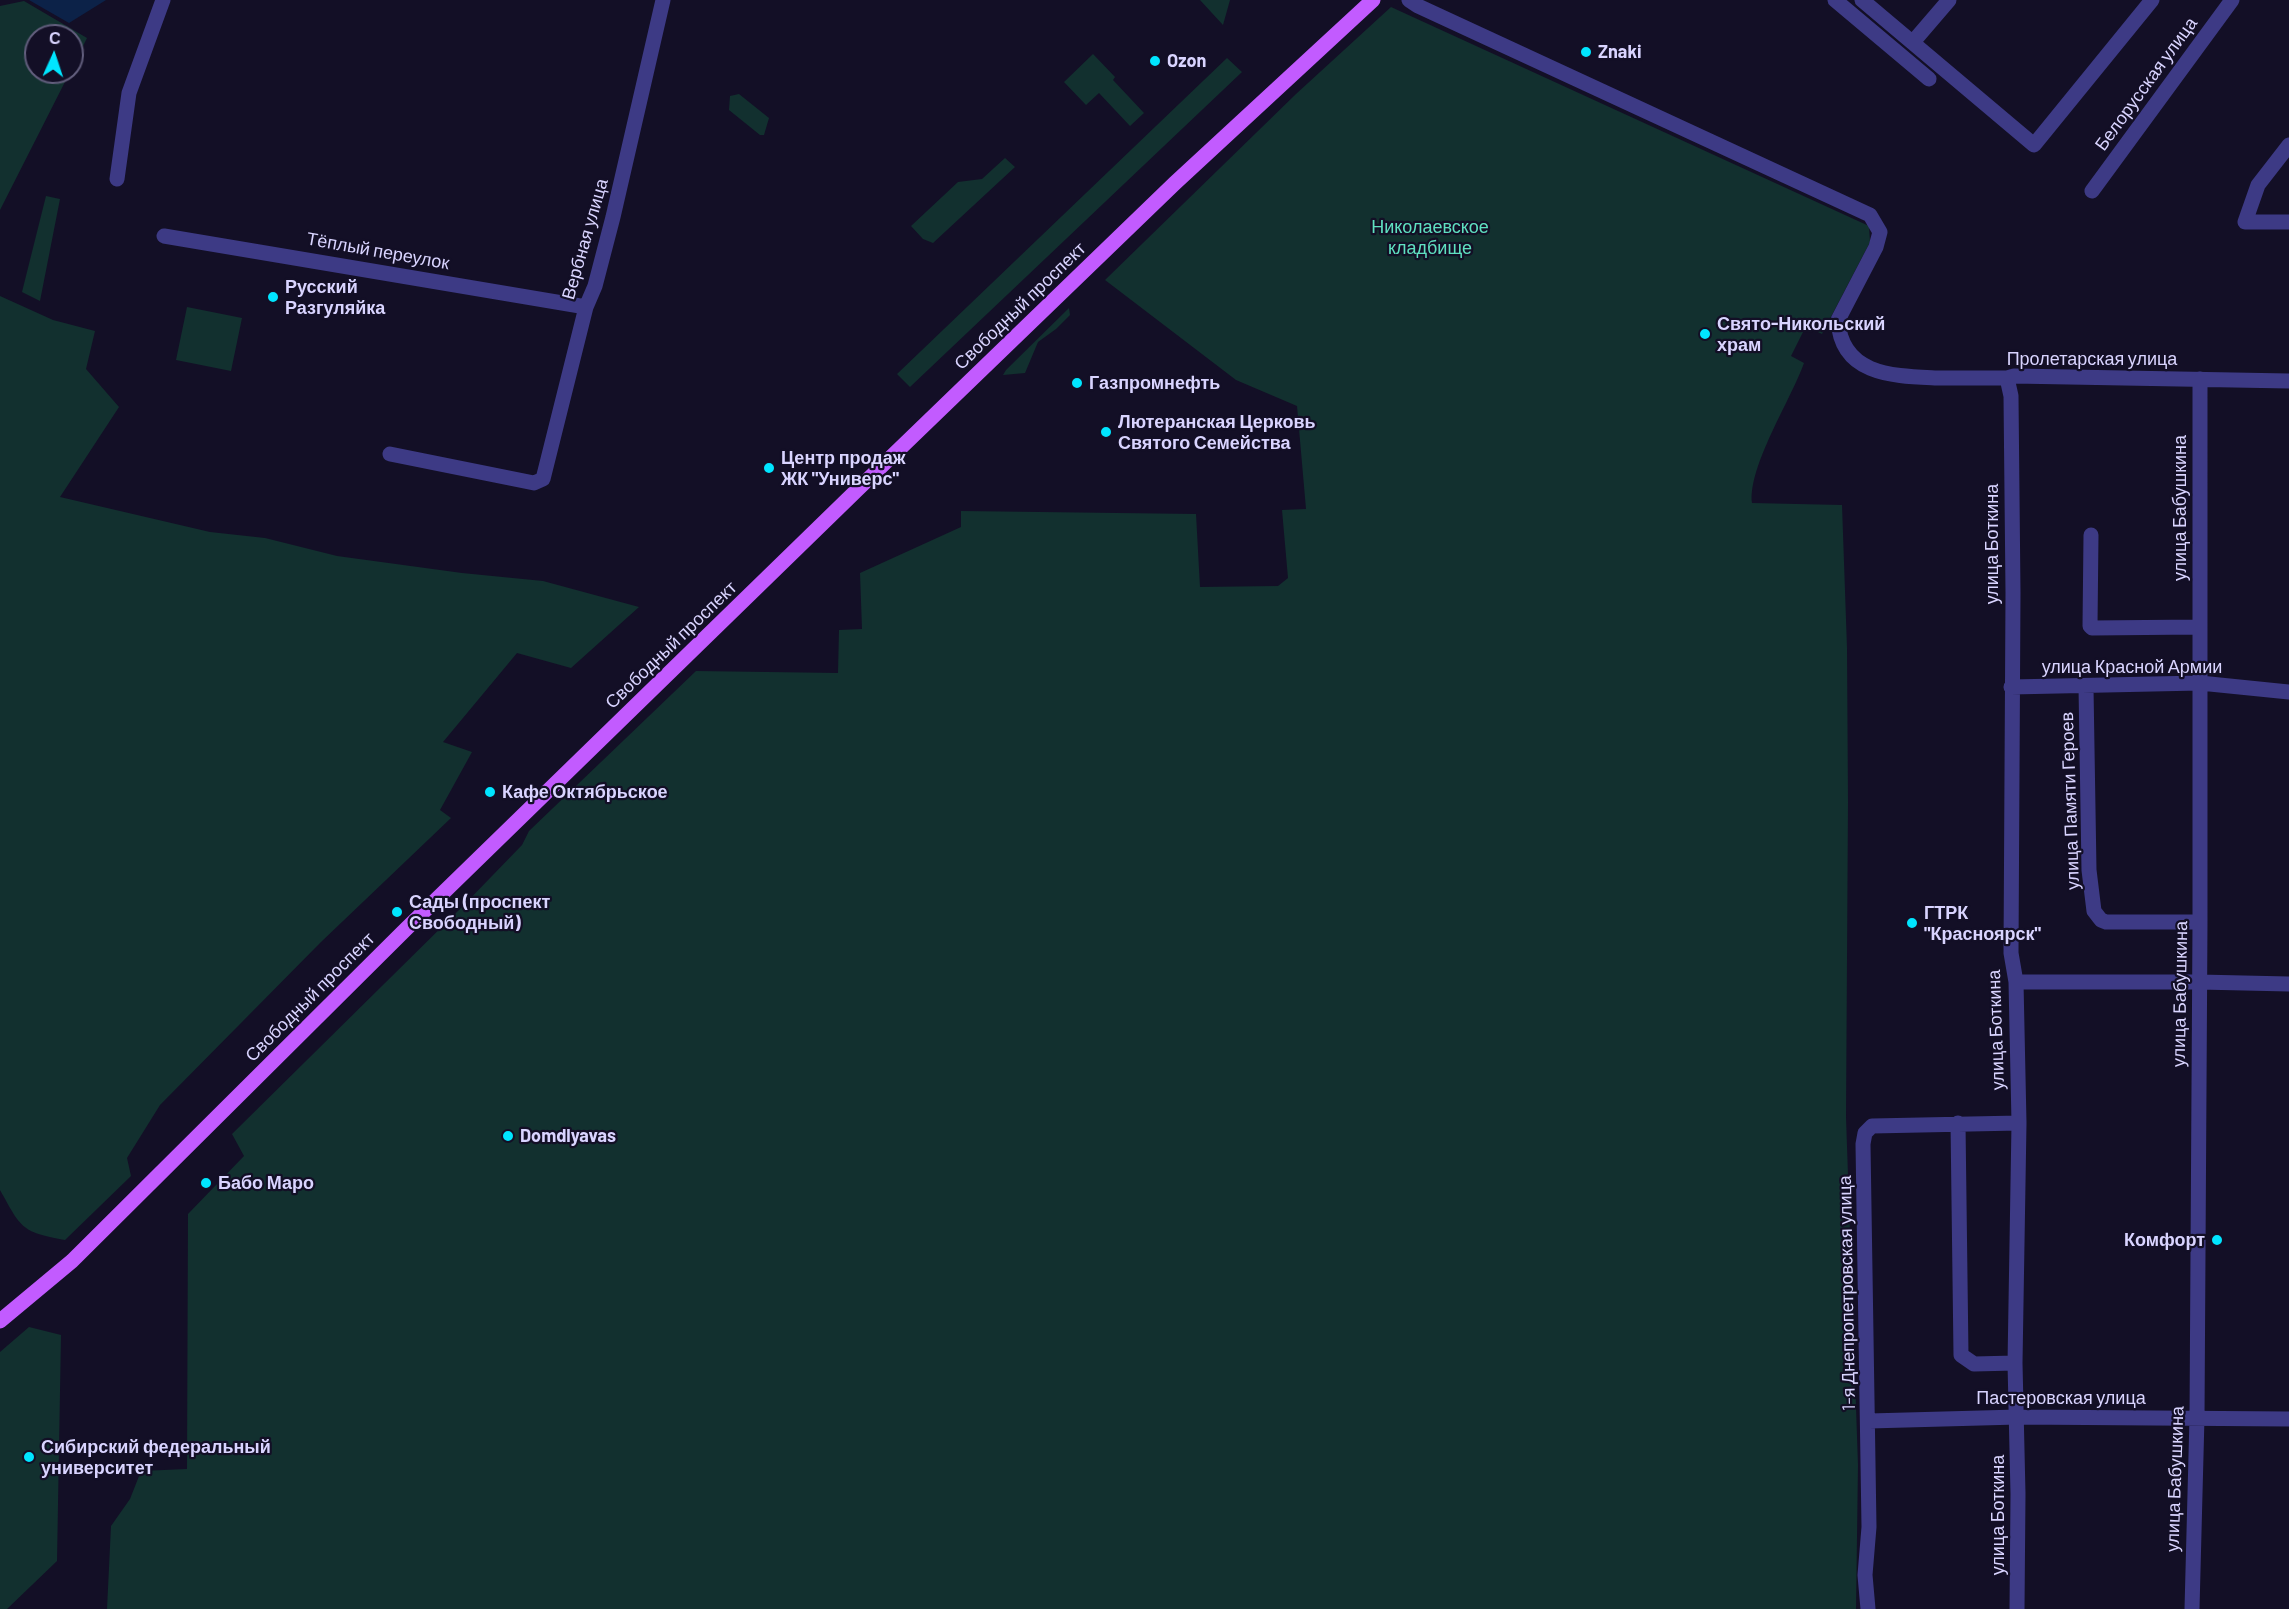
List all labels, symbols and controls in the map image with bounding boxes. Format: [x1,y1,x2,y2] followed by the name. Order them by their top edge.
[2090,13,2202,155] street label: Белорусская улица
[24,24,84,84] north arrow
[49,28,61,47] text: С
[1598,41,1642,63] place label: Znaki
[1579,45,1593,59] marker: Znaki
[1167,50,1206,72] place label: Ozon
[1148,54,1162,68] marker: Ozon
[557,176,613,302] street label: Вербная улица
[1371,216,1489,258] park label: Николаевское кладбище
[305,228,451,274] street label: Тёплый переулок
[950,238,1090,374] street label: Свободный проспект
[285,276,385,318] place label: Русский Разгуляйка
[266,290,280,304] marker: Русский Разгуляйка
[1717,313,1885,356] place label: Свято-Никольский храм
[1698,327,1712,341] marker: Свято-Никольский храм
[2007,348,2177,370] street label: Пролетарская улица
[1089,372,1220,394] place label: Газпромнефть
[1070,376,1084,390] marker: Газпромнефть
[1118,411,1316,454] place label: Лютеранская Церковь Святого Семейства
[1099,425,1113,439] marker: Лютеранская Церковь Святого Семейства
[2169,435,2191,581] street label: улица Бабушкина
[781,447,905,490] place label: Центр продаж ЖК "Универс"
[762,461,776,475] marker: Центр продаж ЖК "Универс"
[1981,484,2003,604] street label: улица Боткина
[601,577,741,713] street label: Свободный проспект
[2042,656,2222,678] street label: улица Красной Армии
[2056,712,2084,890] street label: улица Памяти Героев
[502,781,668,803] place label: Кафе Октябрьское
[483,785,497,799] marker: Кафе Октябрьское
[409,891,550,934] place label: Сады (проспект Свободный)
[1924,902,2041,944] place label: ГТРК "Красноярск"
[390,905,404,919] marker: Сады (проспект Свободный)
[1905,916,1919,930] marker: ГТРК "Красноярск"
[2168,921,2192,1067] street label: улица Бабушкина
[241,928,379,1066] street label: Свободный проспект
[1983,969,2009,1091] street label: улица Боткина
[520,1125,616,1147] place label: Domdlyavas
[501,1129,515,1143] marker: Domdlyavas
[218,1172,314,1194] place label: Бабо Маро
[1834,1175,1860,1411] street label: 1-я Днепропетровская улица
[199,1176,213,1190] marker: Бабо Маро
[2124,1229,2205,1251] place label: Комфорт
[2210,1233,2224,1247] marker: Комфорт
[1976,1387,2146,1409] street label: Пастеровская улица
[2162,1406,2188,1552] street label: улица Бабушкина
[41,1436,271,1478] place label: Сибирский федеральный университет
[22,1450,36,1464] marker: Сибирский федеральный университет
[1987,1455,2009,1575] street label: улица Боткина

